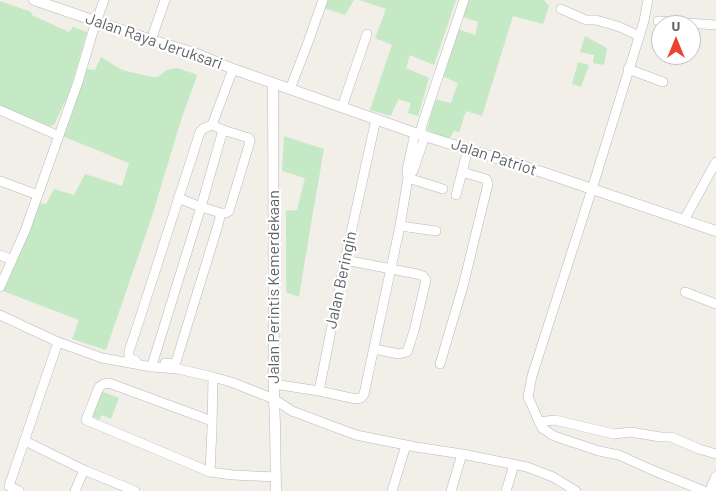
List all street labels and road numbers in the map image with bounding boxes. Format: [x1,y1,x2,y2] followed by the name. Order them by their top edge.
[83,9,225,73] street label: Jalan Raya Jeruksari
[449,134,539,180] street label: Jalan Patriot
[264,190,284,384] street label: Jalan Perintis Kemerdekaan
[321,229,361,331] street label: Jalan Beringin

